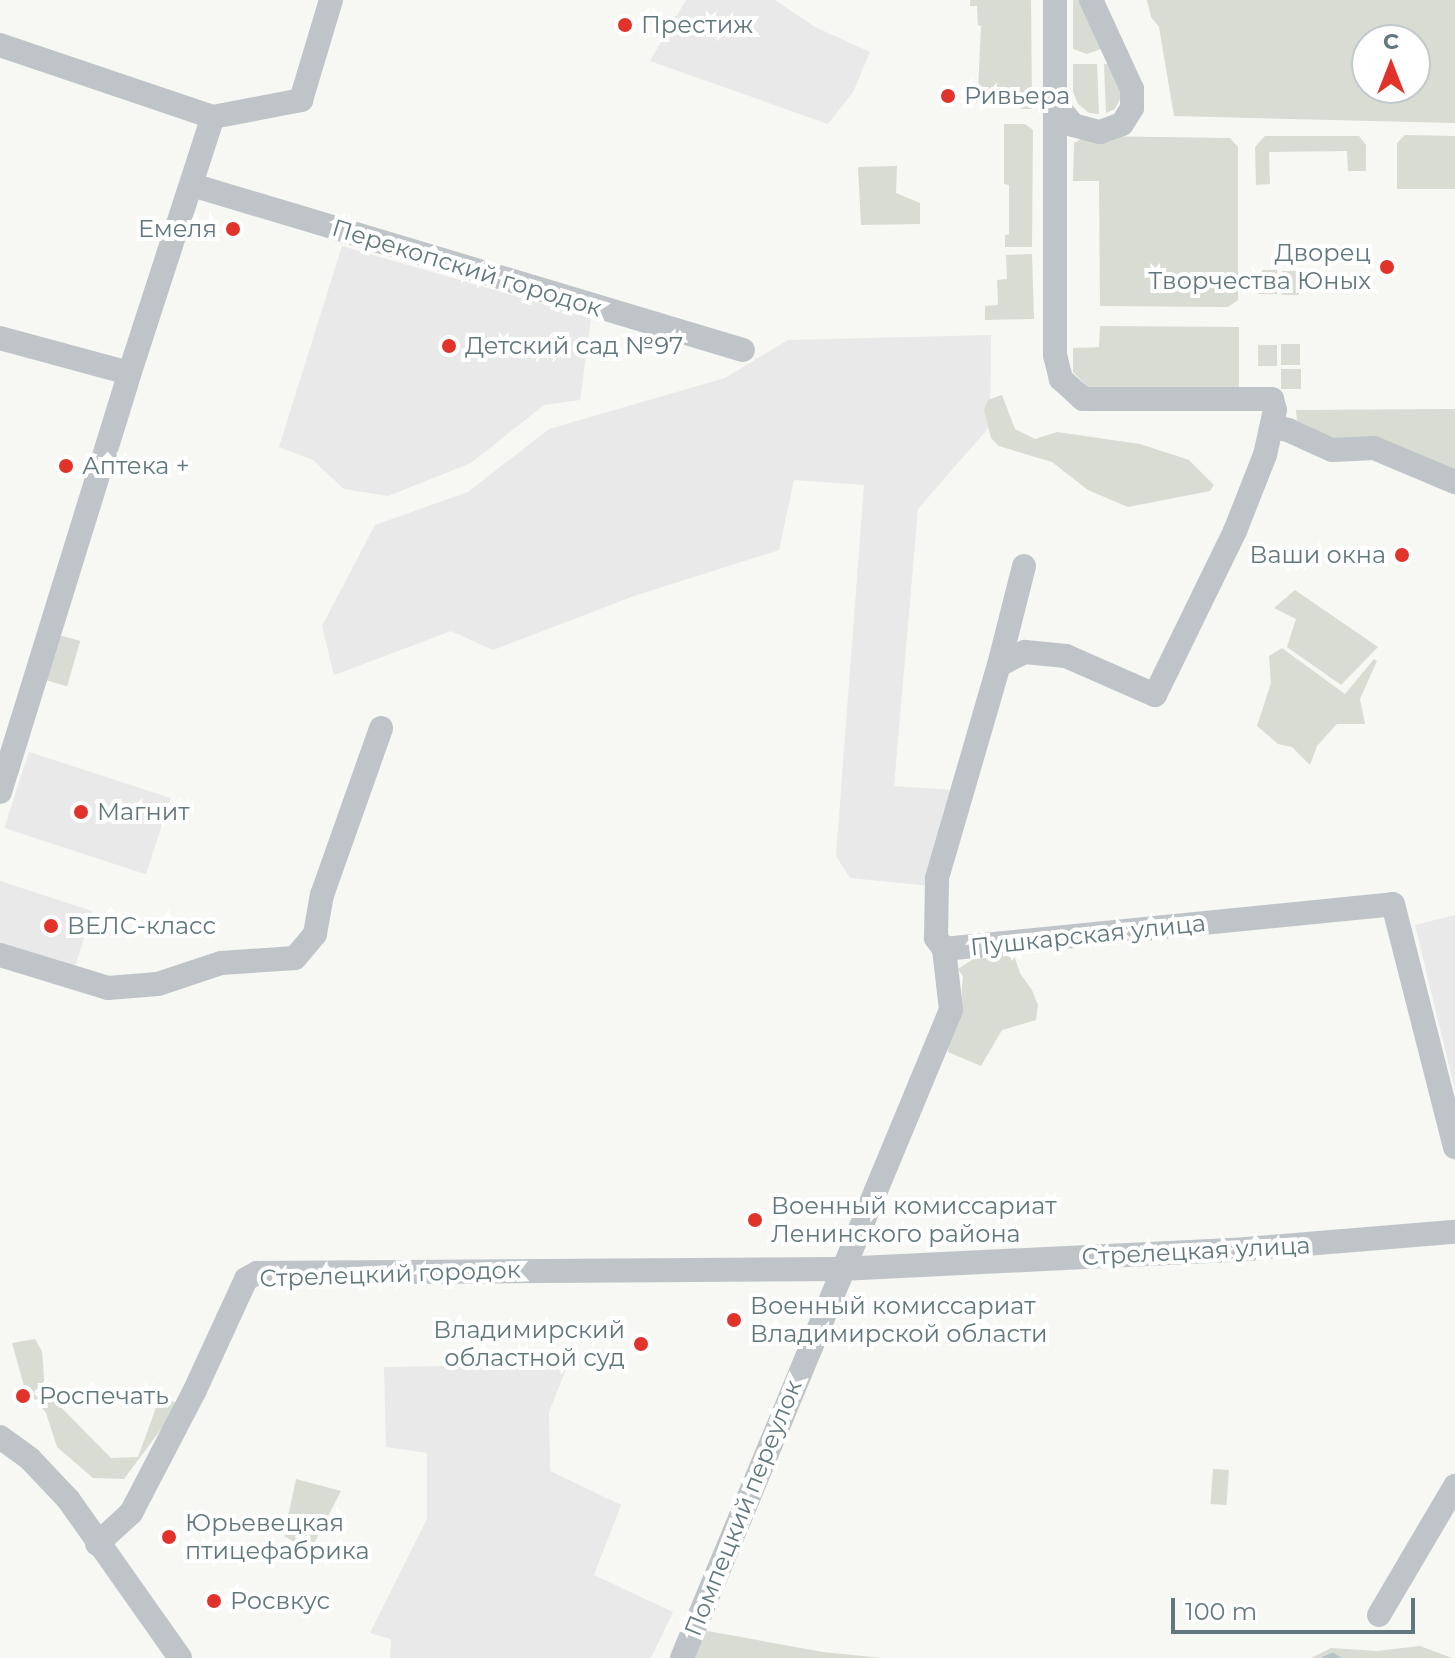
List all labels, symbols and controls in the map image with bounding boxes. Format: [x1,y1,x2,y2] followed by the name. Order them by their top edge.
[641,11,753,39] place label: Престиж
[616,16,634,34] marker: Престиж
[1351,24,1431,104] north arrow
[1383,28,1399,55] text: С
[964,82,1070,110] place label: Ривьера
[939,87,957,105] marker: Ривьера
[329,213,605,323] street label: Перекопский городок
[138,215,217,243] place label: Емеля
[224,220,242,238] marker: Емеля
[1148,239,1371,295] place label: Дворец Творчества Юных
[1378,258,1396,276] marker: Дворец Творчества Юных
[465,332,683,360] place label: Детский сад №97
[440,337,458,355] marker: Детский сад №97
[82,452,189,480] place label: Аптека +
[57,457,75,475] marker: Аптека +
[1250,541,1386,569] place label: Ваши окна
[1393,546,1411,564] marker: Ваши окна
[97,798,190,826] place label: Магнит
[72,803,90,821] marker: Магнит
[969,908,1207,962] street label: Пушкарская улица
[67,912,216,940] place label: ВЕЛС-класс
[42,917,60,935] marker: ВЕЛС-класс
[771,1192,1057,1248] place label: Военный комиссариат Ленинского района
[746,1211,764,1229] marker: Военный комиссариат Ленинского района
[1081,1231,1311,1271] street label: Стрелецкая улица
[259,1255,521,1293] street label: Стрелецкий городок
[750,1292,1048,1348] place label: Военный комиссариат Владимирской области
[725,1311,743,1329] marker: Военный комиссариат Владимирской области
[433,1316,625,1372] place label: Владимирский областной суд
[632,1335,650,1353] marker: Владимирский областной суд
[678,1376,808,1640] street label: Помпецкий переулок
[39,1382,169,1410] place label: Роспечать
[14,1387,32,1405] marker: Роспечать
[185,1509,370,1565] place label: Юрьевецкая птицефабрика
[160,1528,178,1546] marker: Юрьевецкая птицефабрика
[1175,1582,1419,1632] scale bar
[230,1587,330,1615] place label: Росвкус
[205,1592,223,1610] marker: Росвкус
[1185,1597,1257,1626] text: 100 m

